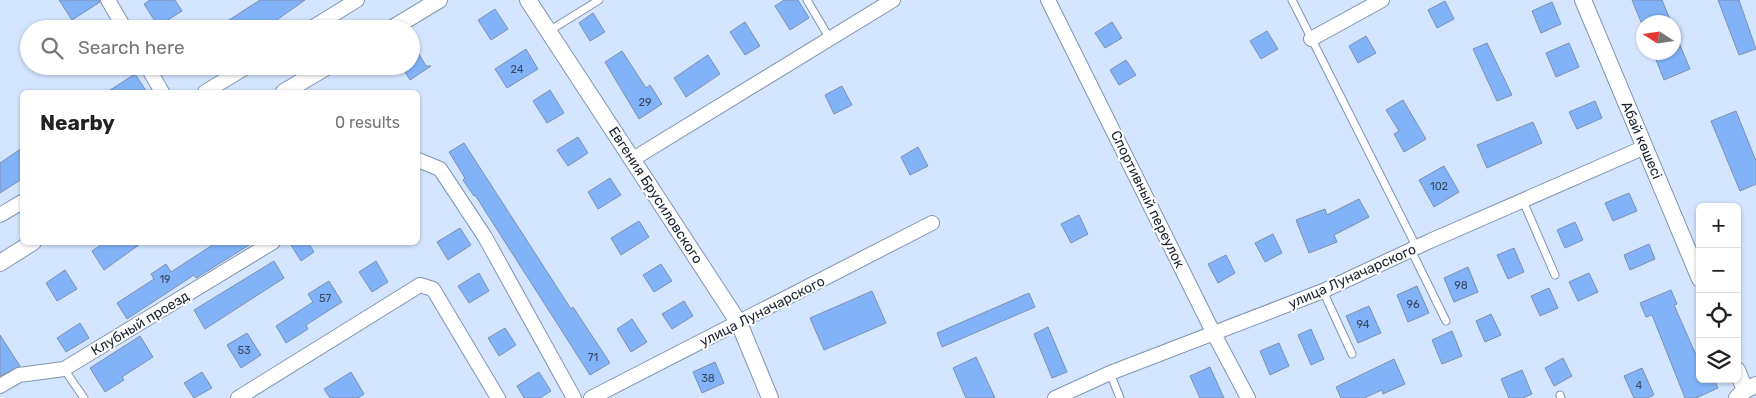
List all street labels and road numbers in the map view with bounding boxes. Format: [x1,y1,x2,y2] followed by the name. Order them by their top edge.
[1618,99,1666,182] street label: Абай көшесі
[605,124,706,267] street label: Евгения Брусиловского
[1107,128,1188,271] street label: Спортивный переулок
[1286,241,1419,312] street label: улица Луначарского
[697,273,828,350] street label: улица Луначарского
[88,287,192,359] street label: Клубный проезд

